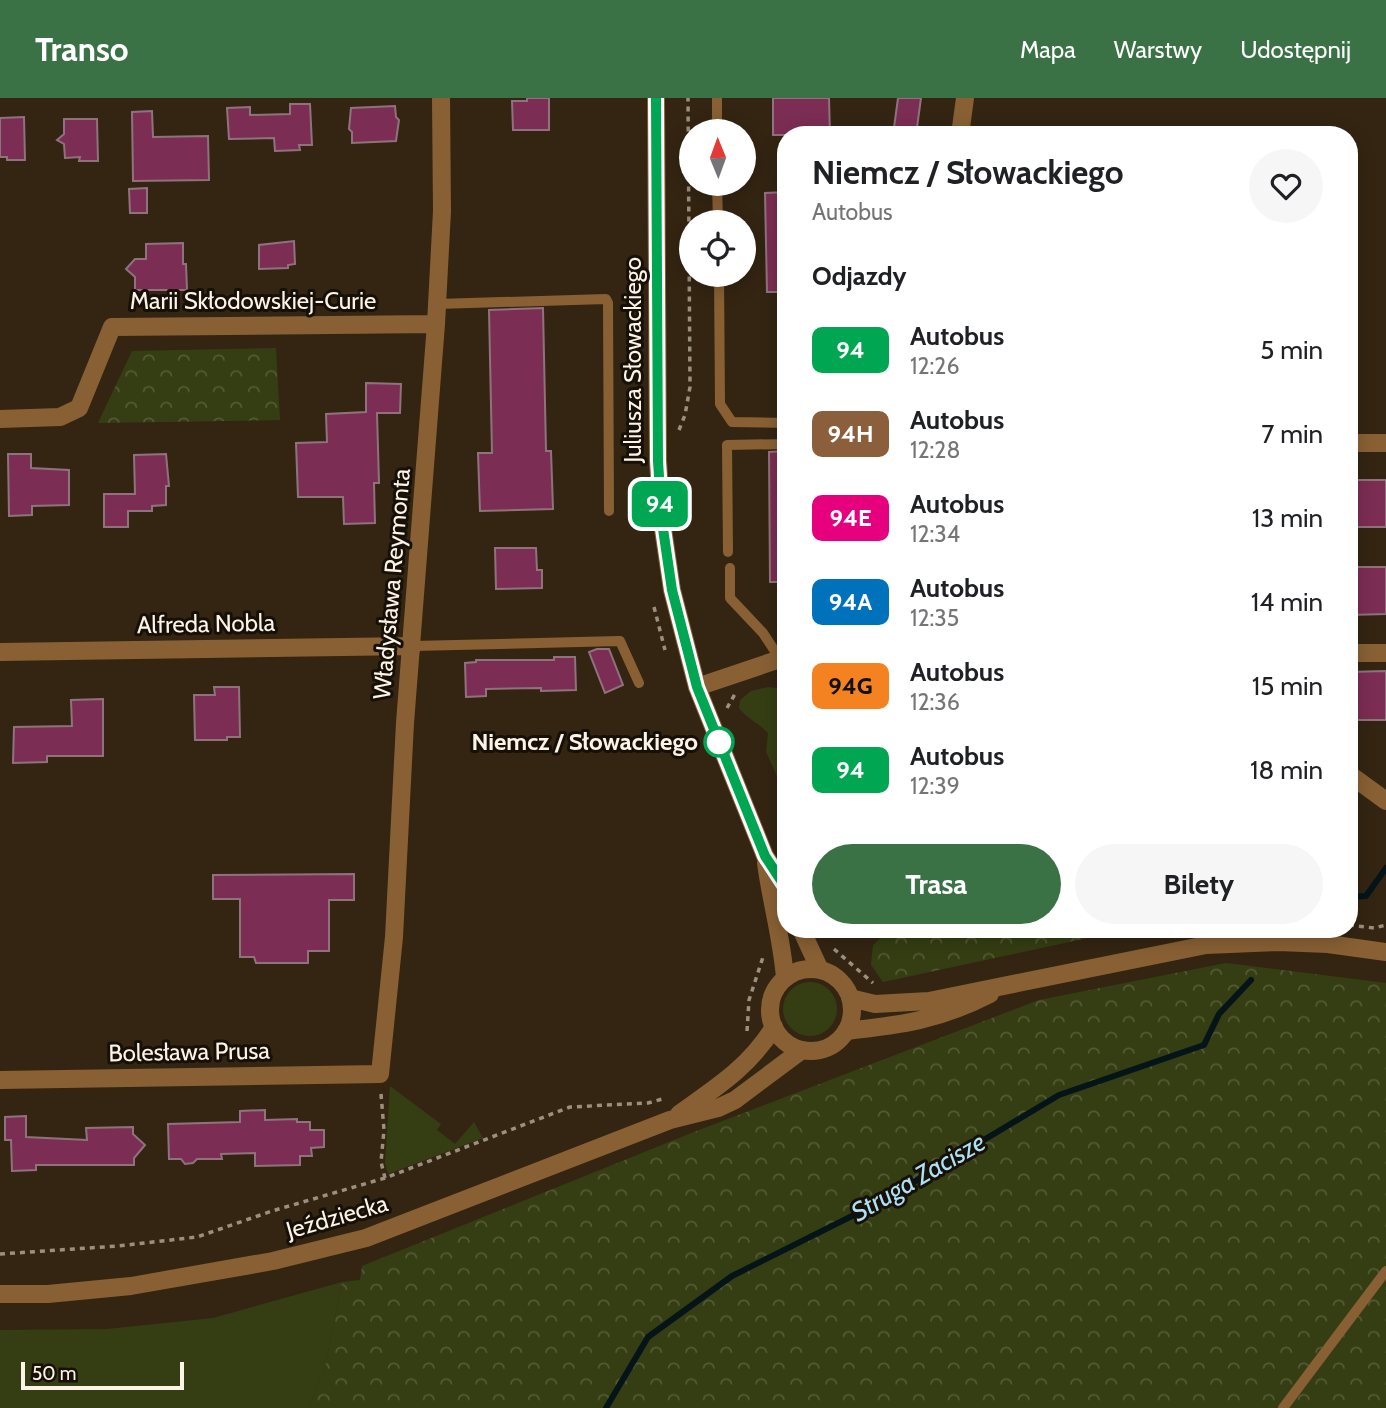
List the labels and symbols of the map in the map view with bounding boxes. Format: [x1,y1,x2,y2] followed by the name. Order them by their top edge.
[679,119,756,196] north arrow
[618,257,647,464] street label: Juliusza Słowackiego
[130,286,376,315] street label: Marii Skłodowskiej-Curie
[367,467,416,701] street label: Władysława Reymonta
[628,481,692,527] line badge: 94
[137,608,276,639] street label: Alfreda Nobla
[471,727,698,756] place label: Niemcz / Słowackiego
[704,727,734,757] marker: Niemcz / Słowackiego
[108,1036,270,1067] street label: Bolesława Prusa
[845,1126,991,1228] water label: Struga Zacisze
[282,1188,392,1245] street label: Jeździecka
[21,1359,184,1391] scale bar

